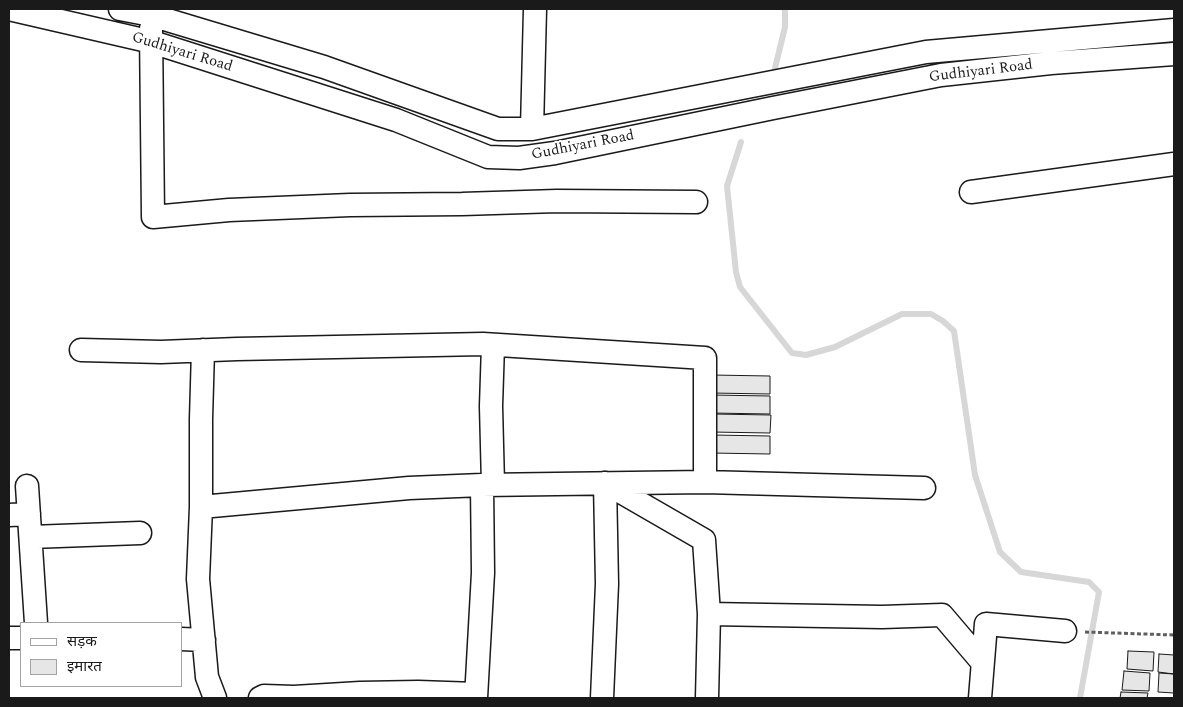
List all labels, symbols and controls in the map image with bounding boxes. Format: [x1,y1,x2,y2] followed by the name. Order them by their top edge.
[129,29,235,77] street label: Gudhiyari Road
[928,57,1034,87] street label: Gudhiyari Road
[530,127,636,165] street label: Gudhiyari Road
[20,622,182,687] legend
[67,630,97,653] text: सड़क
[67,655,102,678] text: इमारत

